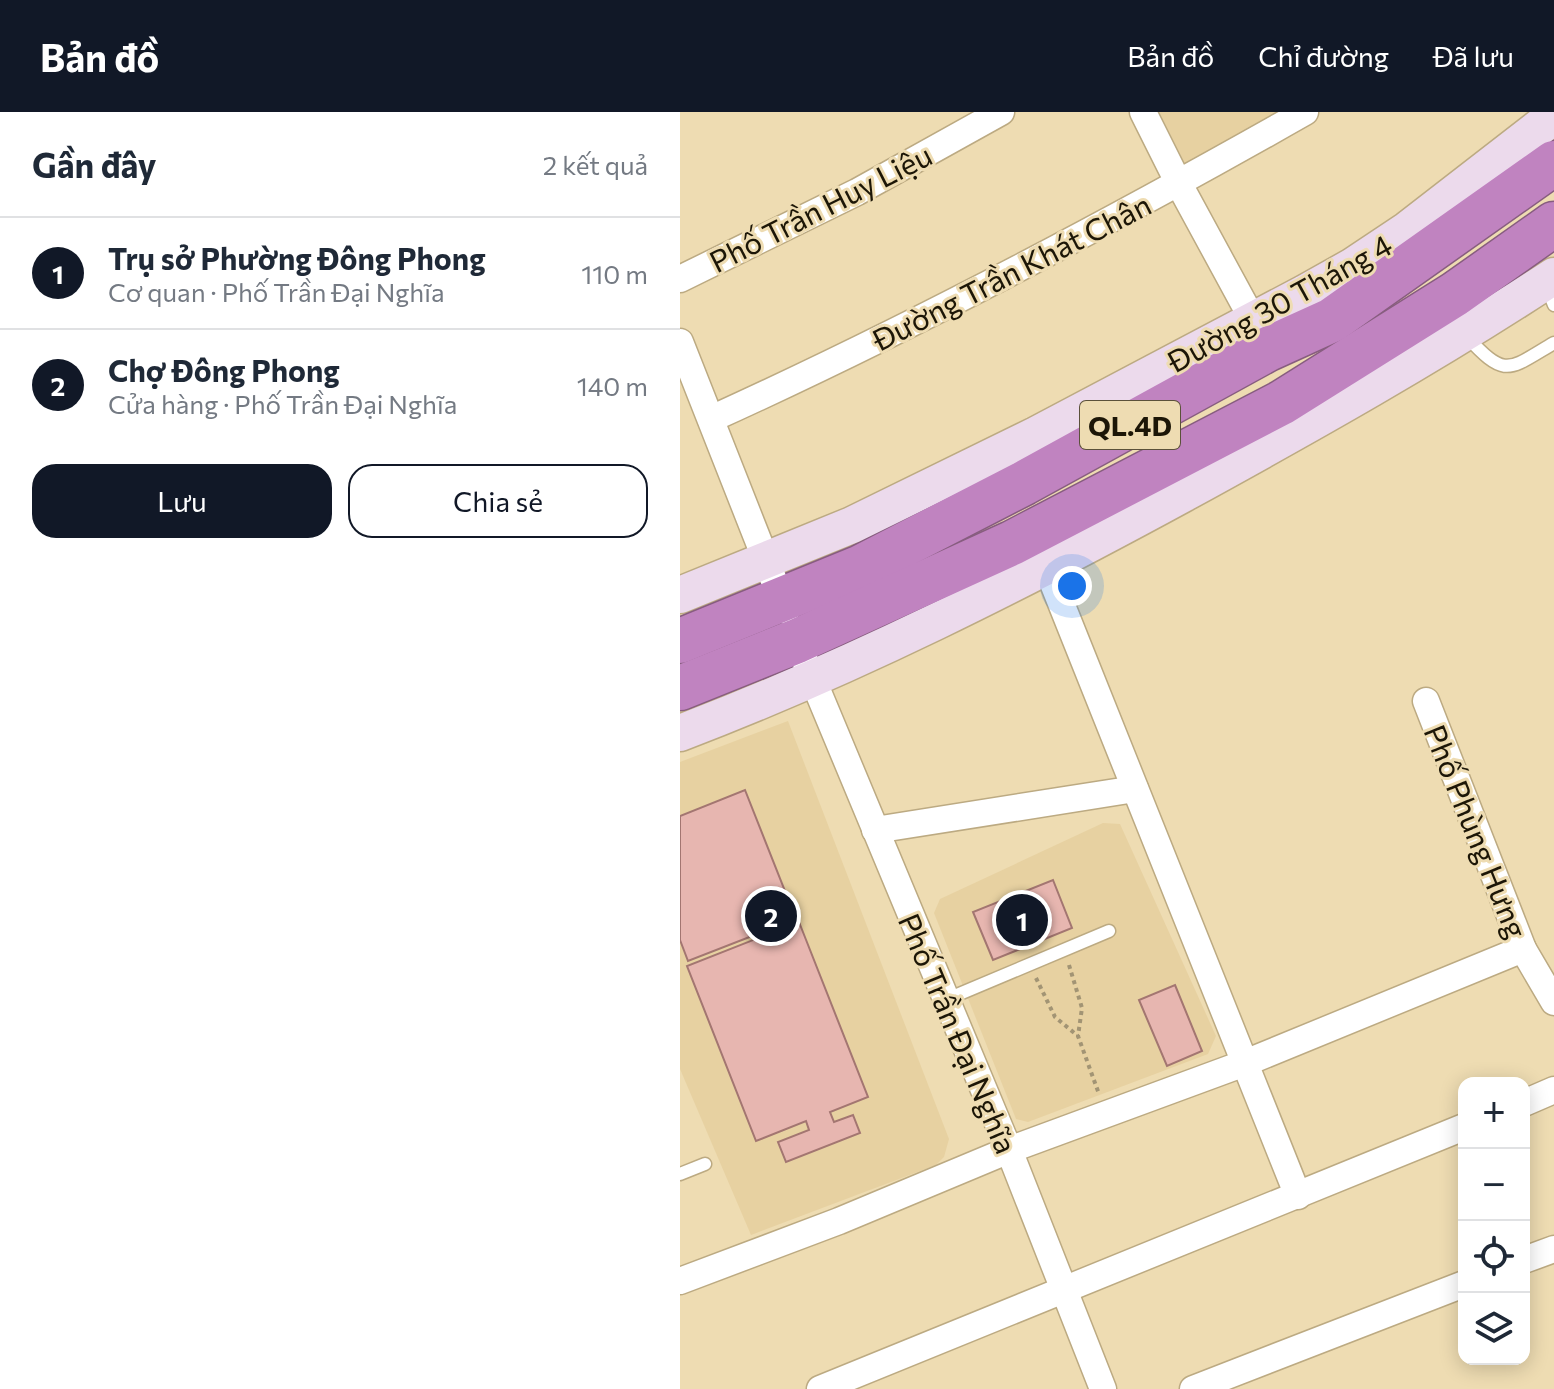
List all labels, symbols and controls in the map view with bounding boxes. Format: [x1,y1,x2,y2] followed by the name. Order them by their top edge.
[40,33,159,80] text: Bản đồ
[1127,39,1214,73] text: Bản đồ
[1258,39,1389,73] text: Chỉ đường
[1433,39,1514,73] text: Đã lưu
[703,135,937,279] street label: Phố Trần Huy Liệu
[32,143,157,185] text: Gần đây
[543,149,648,180] text: 2 kết quả
[865,185,1156,358] street label: Đường Trần Khát Chân
[1159,225,1398,379] street label: Đường 30 Tháng 4
[108,239,486,276] text: Trụ sở Phường Đông Phong
[52,258,64,289] text: 1
[581,258,648,289] text: 110 m
[108,276,445,307] text: Cơ quan · Phố Trần Đại Nghĩa
[108,351,340,388] text: Chợ Đông Phong
[51,370,65,401] text: 2
[577,370,648,401] text: 140 m
[108,388,457,419] text: Cửa hàng · Phố Trần Đại Nghĩa
[1080,401,1180,449] road number: QL.4D
[32,464,332,538] button: Lưu
[348,464,648,538] button: Chia sẻ
[1052,566,1092,606] your location
[1417,719,1537,943] street label: Phố Phùng Hưng
[745,886,797,946] pin: 2
[996,890,1048,950] pin: 1
[892,907,1026,1159] street label: Phố Trần Đại Nghĩa
[1458,1077,1530,1365] map controls
[1458,1077,1530,1149] button: +
[1458,1149,1530,1221] button: −
[1458,1221,1530,1293] button: locate
[1458,1293,1530,1365] button: layers

